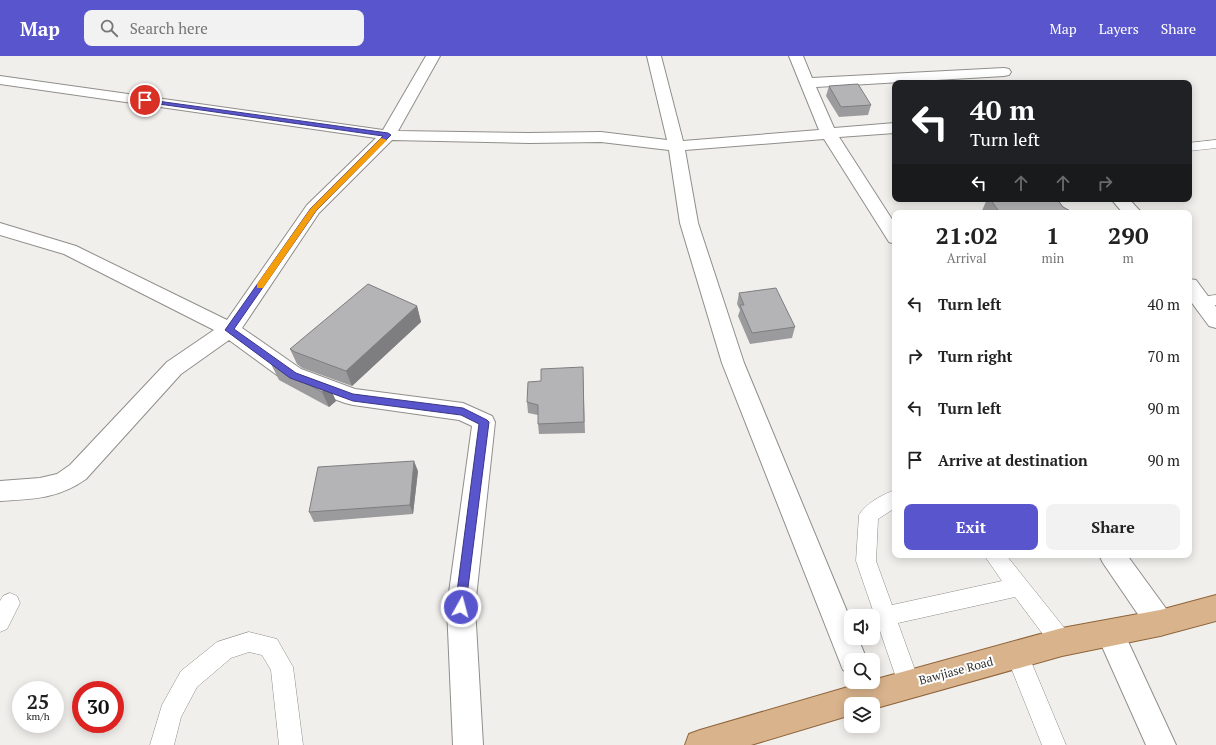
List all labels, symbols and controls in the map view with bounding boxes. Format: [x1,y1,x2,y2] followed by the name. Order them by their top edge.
[84,10,364,46] search box
[20,16,60,41] text: Map
[98,17,120,39] icon: search
[130,18,208,38] text: Search here
[1050,19,1077,38] text: Map
[1099,19,1139,38] text: Layers
[1161,19,1196,38] text: Share
[128,83,162,117] pin
[134,89,156,111] icon: arrive
[970,91,1035,128] text: 40 m
[904,96,956,148] icon: left
[970,127,1040,151] text: Turn left
[968,172,990,194] icon: left
[1010,172,1032,194] icon: ahead
[1052,172,1074,194] icon: ahead
[1094,172,1116,194] icon: right
[935,219,998,251] text: 21:02
[1046,219,1060,251] text: 1
[1108,219,1148,251] text: 290
[947,249,987,267] text: Arrival
[1041,249,1064,267] text: min
[1123,249,1134,267] text: m
[904,293,926,315] icon: left
[938,294,1002,314] text: Turn left
[1147,294,1180,314] text: 40 m
[904,345,926,367] icon: right
[938,346,1013,366] text: Turn right
[1147,346,1180,366] text: 70 m
[904,397,926,419] icon: left
[938,398,1002,418] text: Turn left
[1147,398,1180,418] text: 90 m
[904,449,926,471] icon: arrive
[938,450,1088,470] text: Arrive at destination
[1147,450,1180,470] text: 90 m
[904,504,1038,550] button: Exit
[1046,504,1180,550] button: Share
[440,586,482,628] position arrow
[844,609,880,733] map controls
[844,609,880,645] button: sound
[844,653,880,689] button: search
[917,653,995,688] street label: Bawjiase Road
[72,681,124,733] speed limit sign: 30
[27,688,49,715] text: 25
[844,697,880,733] button: layers
[26,710,50,723] text: km/h

